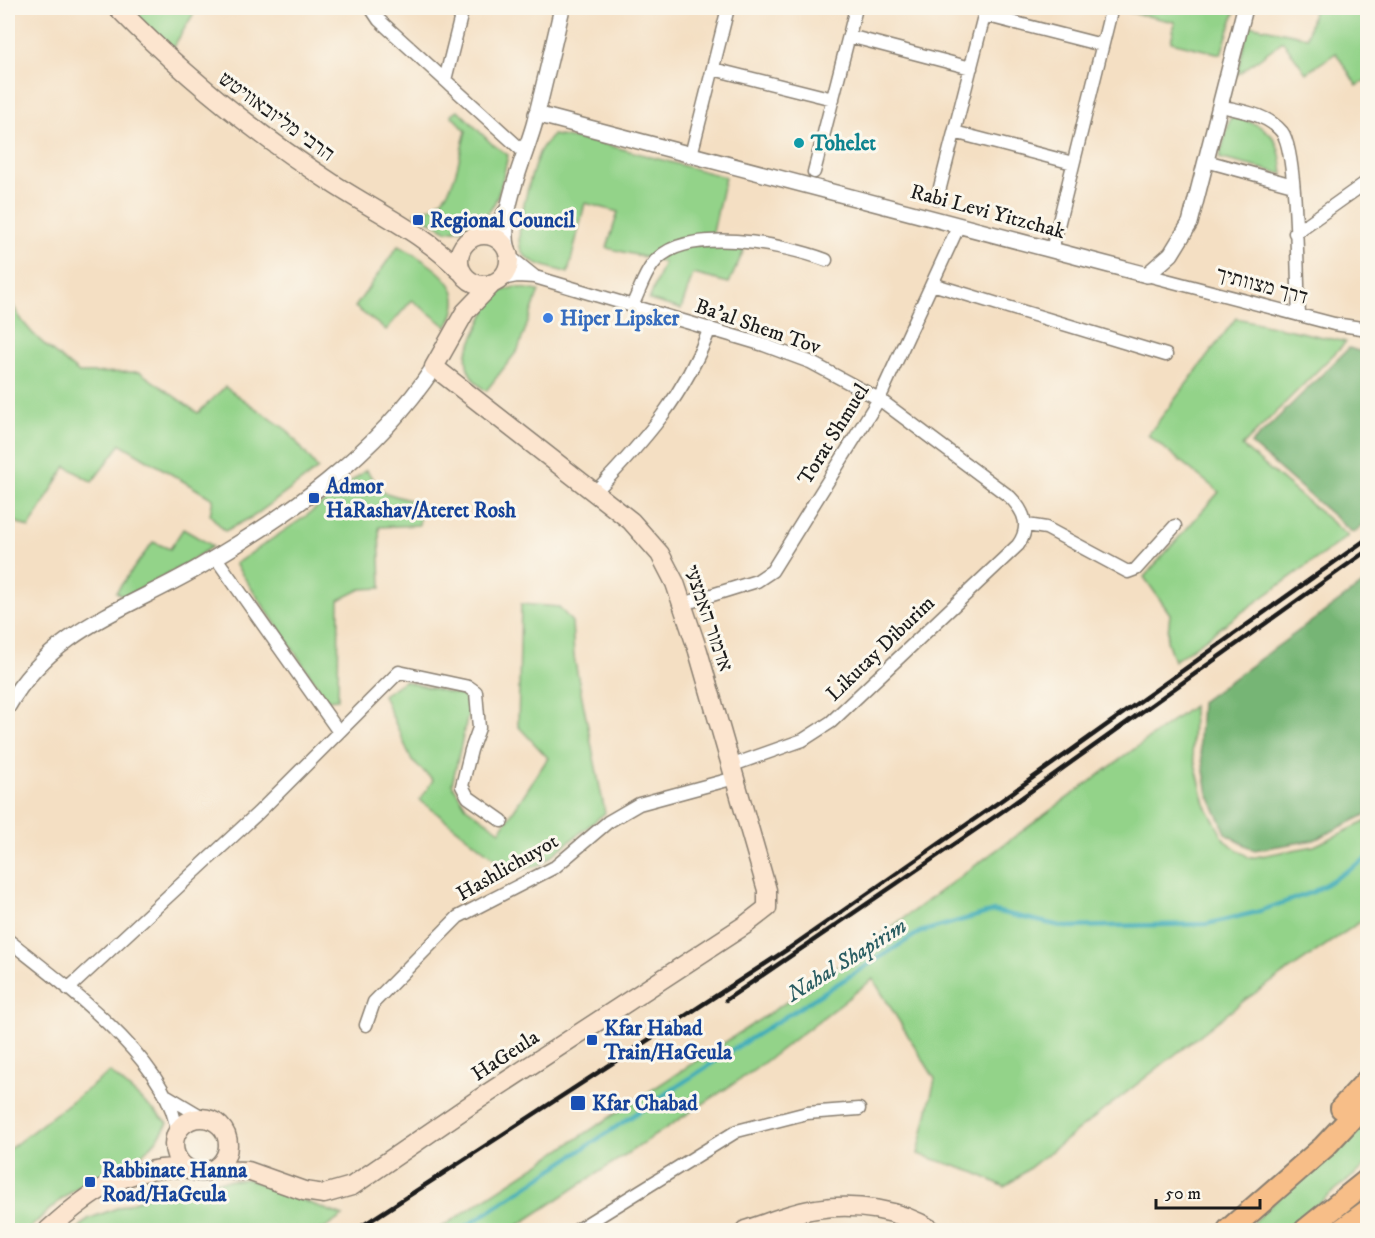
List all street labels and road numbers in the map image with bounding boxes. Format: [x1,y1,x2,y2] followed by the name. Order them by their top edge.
[213,66,339,168] street label: הרבי מליובאוויטש
[907,179,1069,245] street label: Rabi Levi Yitzchak
[1213,261,1311,311] street label: דרך מצוותיך
[692,293,825,361] street label: Ba'al Shem Tov
[792,378,876,490] street label: Torat Shmuel
[678,562,738,675] street label: אדמור האמצעי
[821,590,941,707] street label: Likutay Diburim
[452,828,563,907] street label: Hashlichuyot
[467,1024,544,1087] street label: HaGeula

